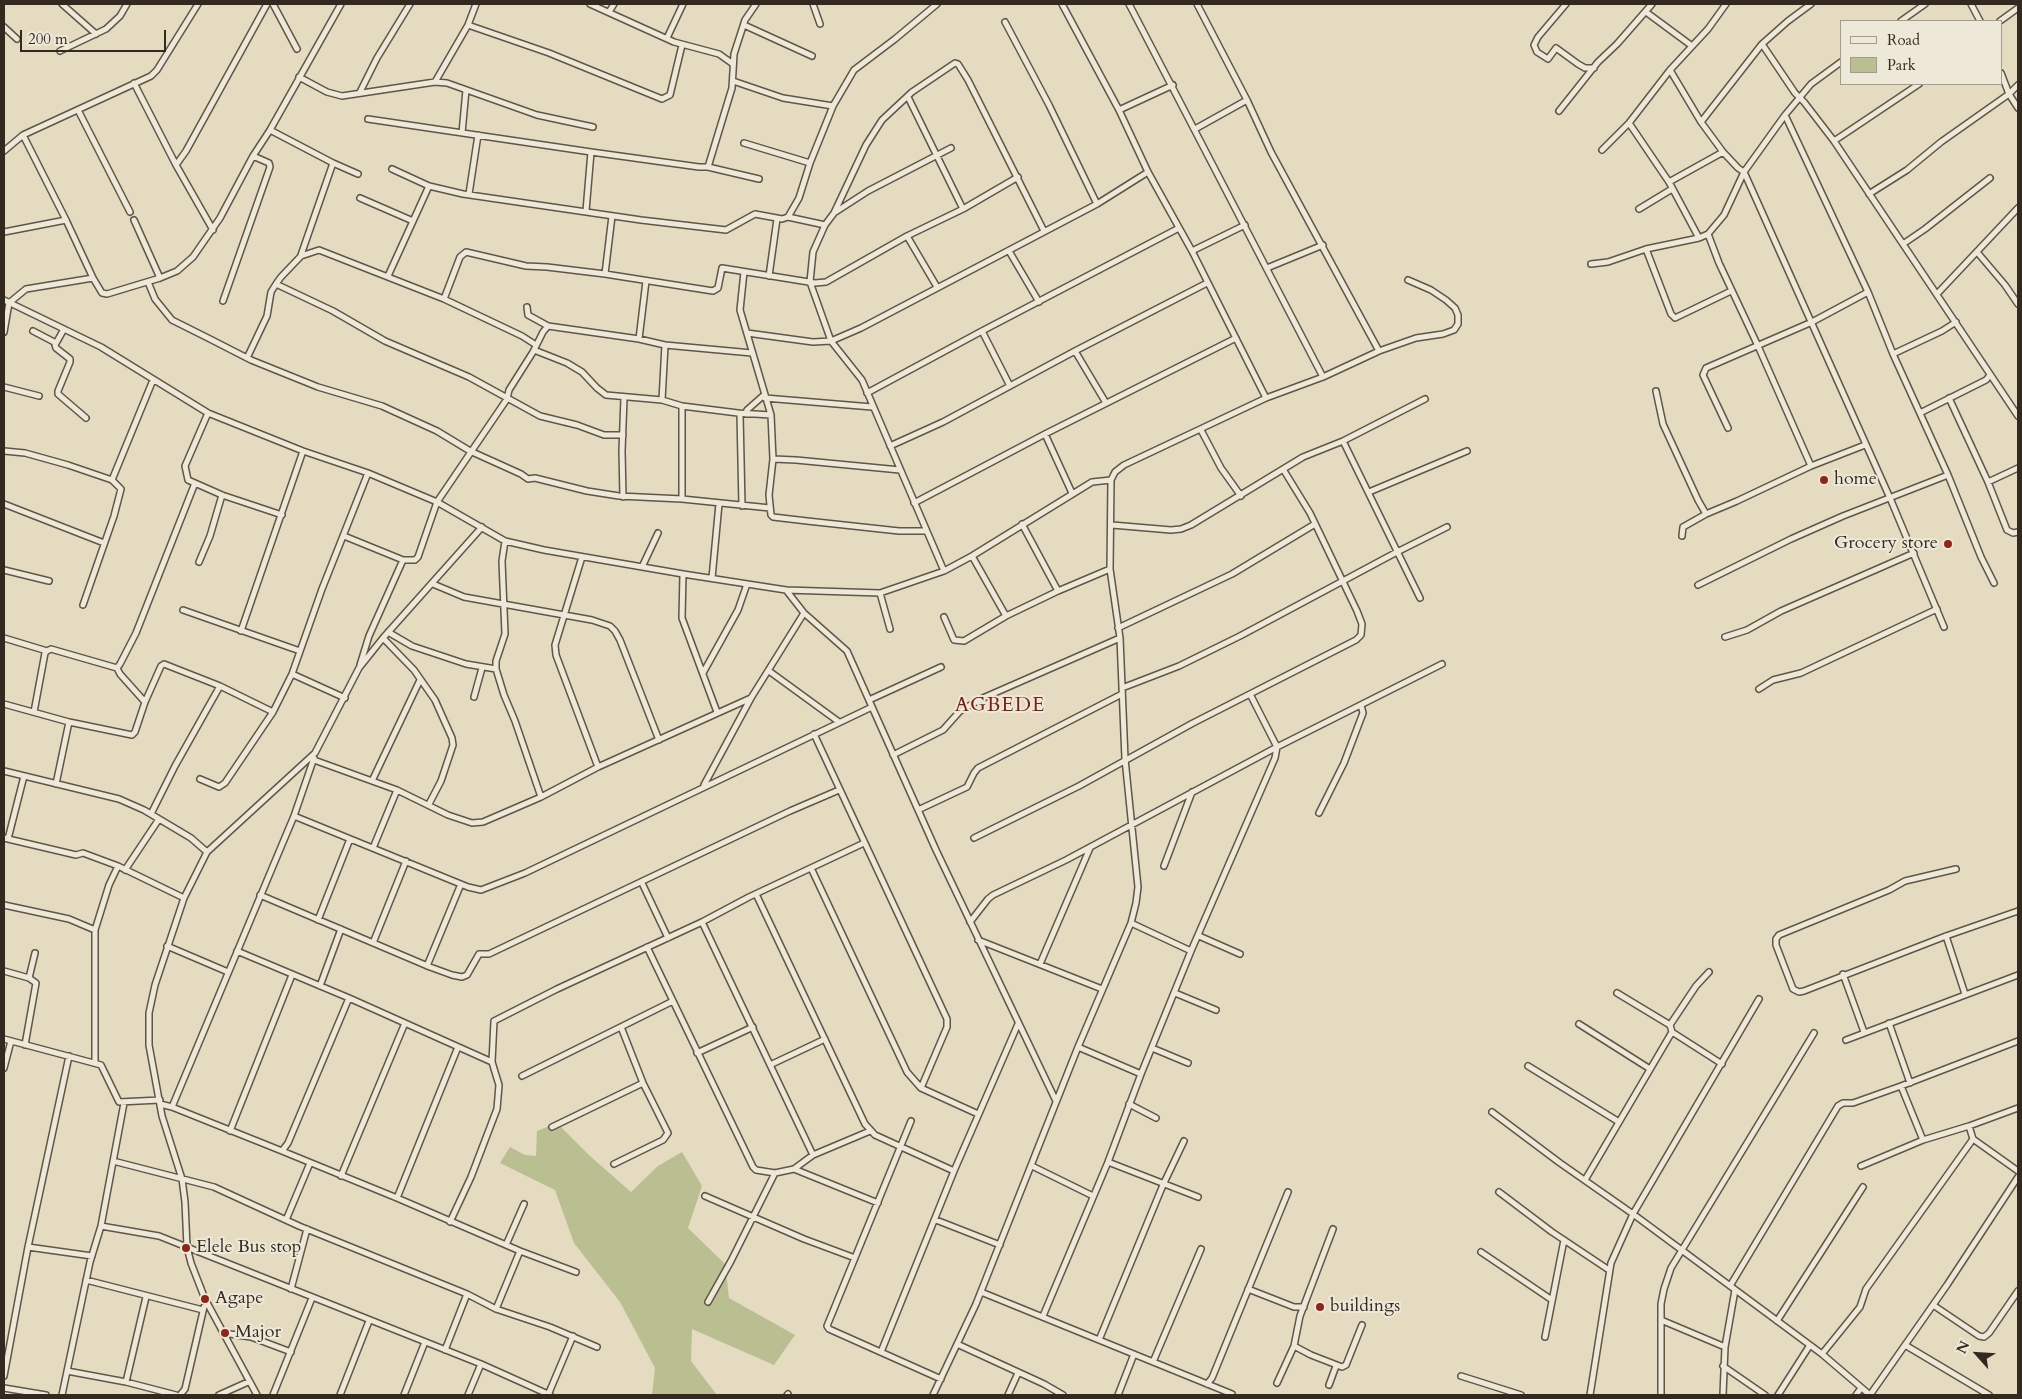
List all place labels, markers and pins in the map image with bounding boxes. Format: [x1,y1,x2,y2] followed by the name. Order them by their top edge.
[1834,469,1877,491] place label: home
[1818,474,1830,486] marker: home
[1834,533,1938,555] place label: Grocery store
[1942,538,1954,550] marker: Grocery store
[196,1237,301,1259] place label: Elele Bus stop
[180,1242,192,1254] marker: Elele Bus stop
[215,1288,263,1310] place label: Agape
[199,1293,211,1305] marker: Agape
[1330,1296,1400,1318] place label: buildings
[1314,1301,1326,1313] marker: buildings
[235,1322,281,1344] place label: Major
[219,1327,231,1339] marker: Major

